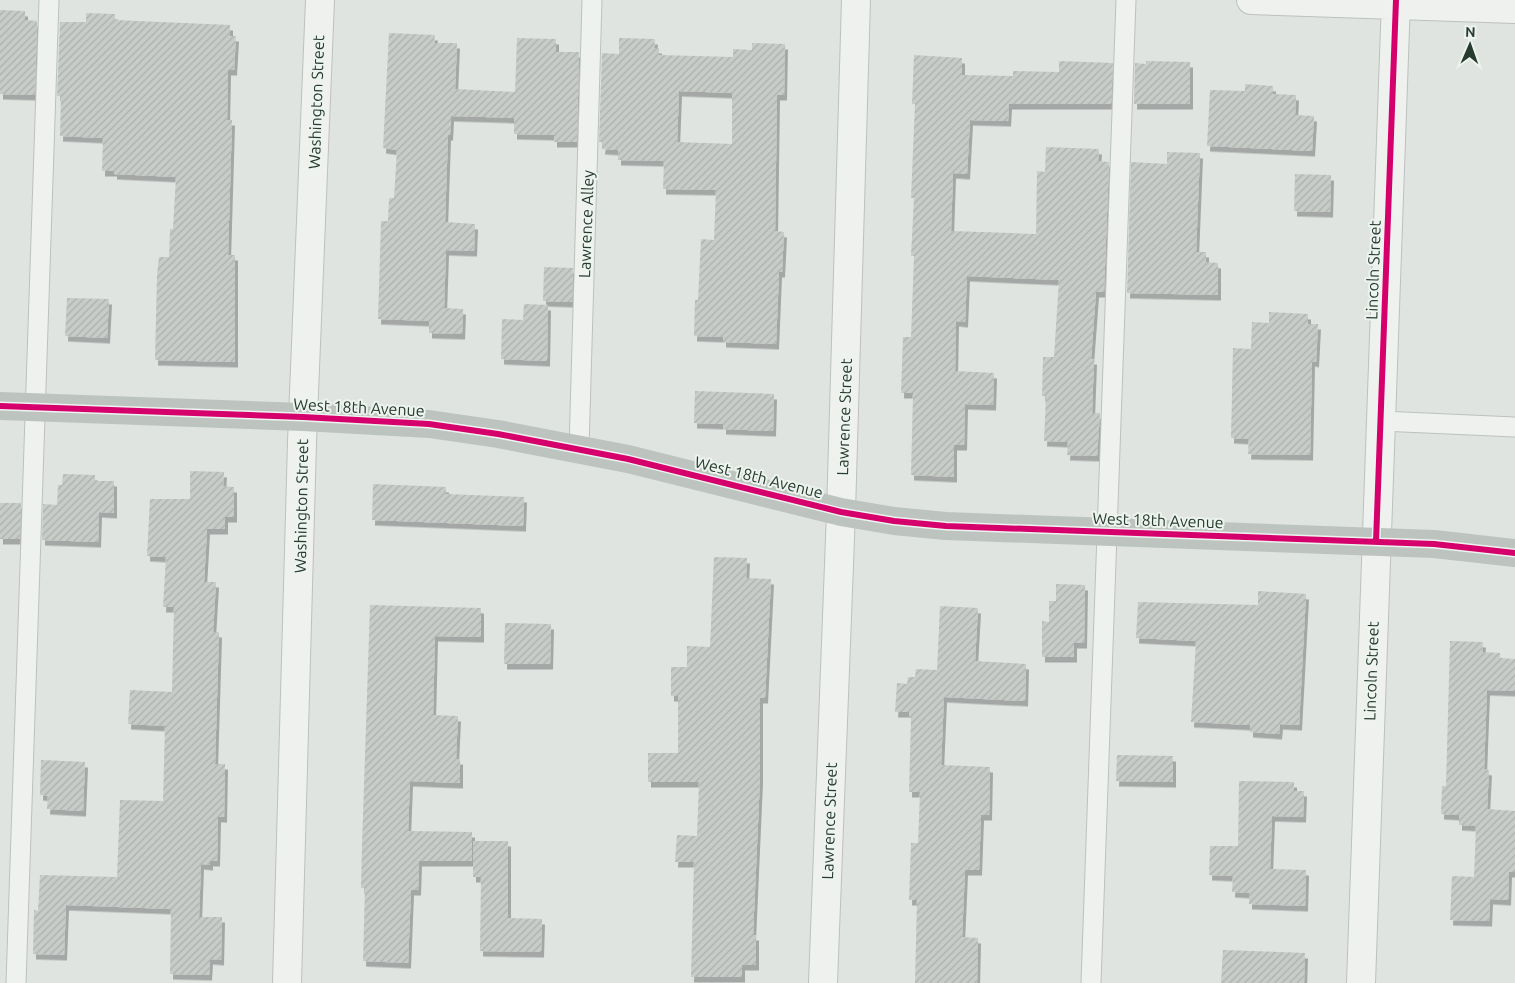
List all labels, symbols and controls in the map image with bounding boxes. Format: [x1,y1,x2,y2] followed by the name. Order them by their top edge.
[1445,20,1495,70] north arrow
[1465,24,1476,40] text: N
[305,34,327,169] street label: Washington Street
[575,169,597,278] street label: Lawrence Alley
[1362,219,1384,320] street label: Lincoln Street
[833,357,855,476] street label: Lawrence Street
[293,395,425,419] street label: West 18th Avenue
[291,438,311,573] street label: Washington Street
[693,452,825,502] street label: West 18th Avenue
[1092,509,1224,531] street label: West 18th Avenue
[1360,620,1382,721] street label: Lincoln Street
[818,761,840,880] street label: Lawrence Street

